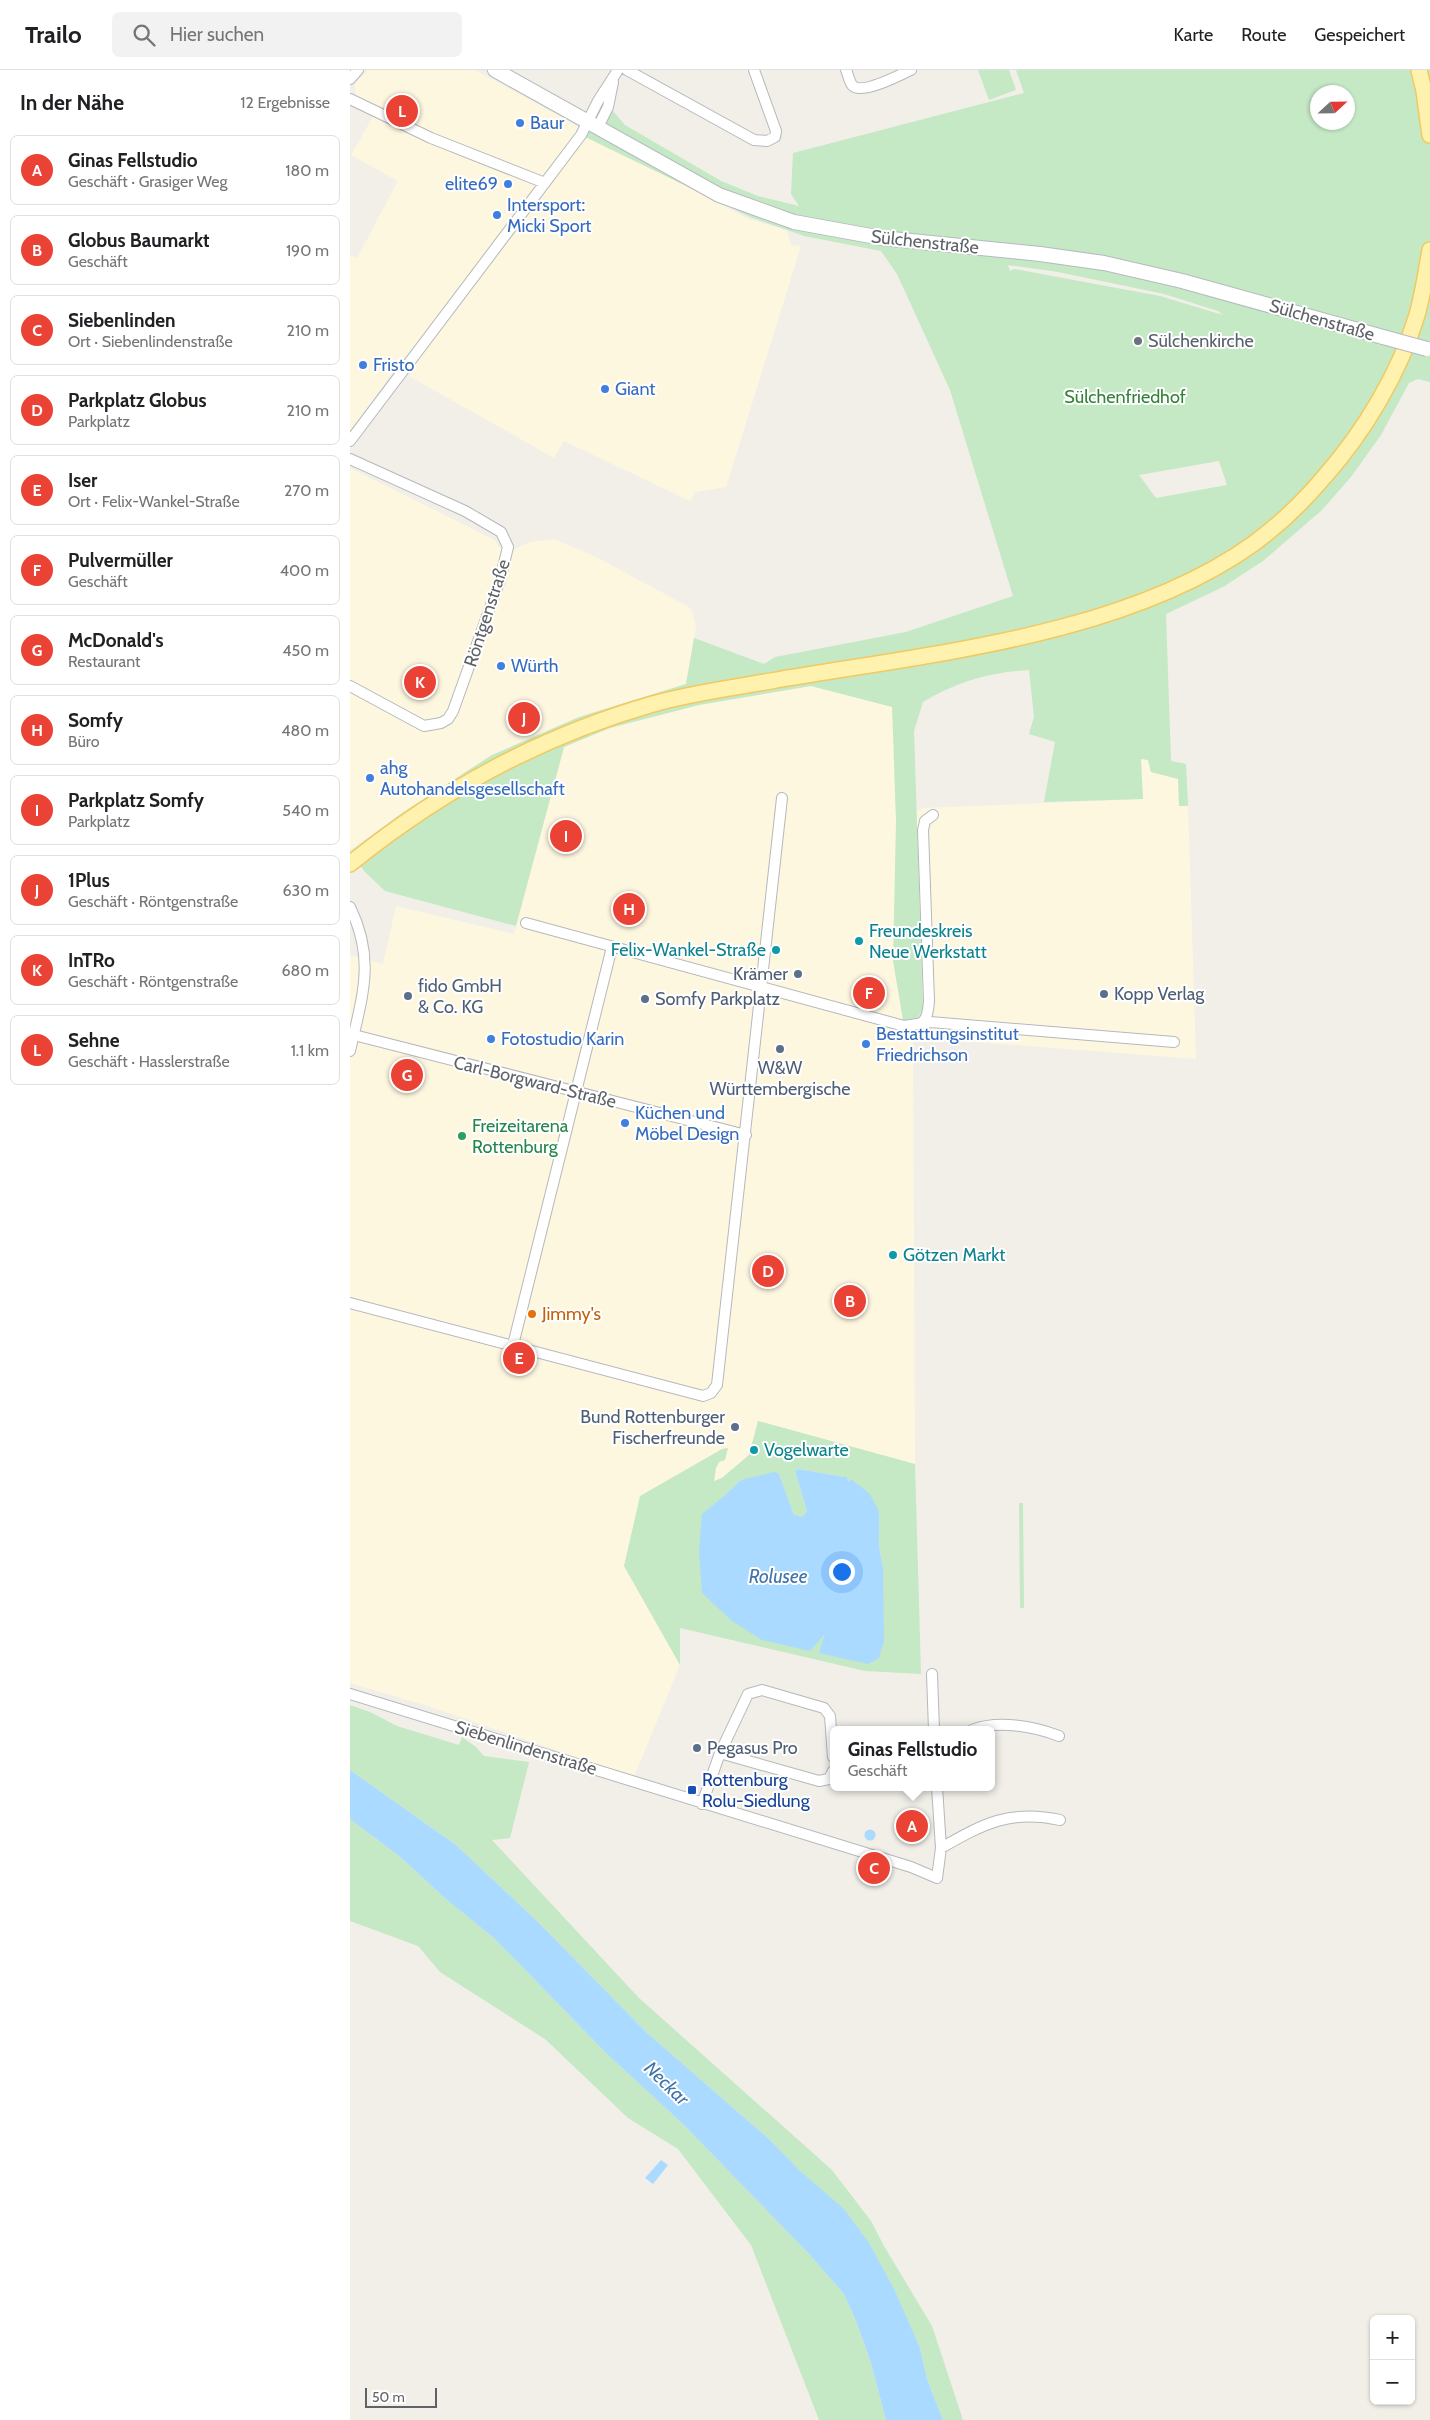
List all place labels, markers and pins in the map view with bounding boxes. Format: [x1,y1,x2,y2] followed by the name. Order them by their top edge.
[386,92,418,130] pin: L
[530,112,565,134] place label: Baur
[514,117,526,129] marker: Baur
[445,173,498,195] place label: elite69
[502,178,514,190] marker: elite69
[507,194,591,237] place label: Intersport: Micki Sport
[491,209,503,221] marker: Intersport: Micki Sport
[1148,330,1254,352] place label: Sülchenkirche
[1132,335,1144,347] marker: Sülchenkirche
[373,354,415,376] place label: Fristo
[357,359,369,371] marker: Fristo
[615,378,655,400] place label: Giant
[599,383,611,395] marker: Giant
[511,655,558,677] place label: Würth
[495,660,507,672] marker: Würth
[404,663,436,701] pin: K
[508,699,540,737] pin: J
[380,757,565,800] place label: ahg Autohandelsgesellschaft
[364,772,376,784] marker: ahg Autohandelsgesellschaft
[550,817,582,855] pin: I
[613,890,645,928] pin: H
[869,920,987,963] place label: Freundeskreis Neue Werkstatt
[853,935,865,947] marker: Freundeskreis Neue Werkstatt
[611,939,766,961] place label: Felix-Wankel-Straße
[770,944,782,956] marker: Felix-Wankel-Straße
[733,963,788,985] place label: Krämer
[792,968,804,980] marker: Krämer
[853,974,885,1012] pin: F
[418,975,502,1018] place label: fido GmbH & Co. KG
[1114,983,1205,1005] place label: Kopp Verlag
[655,988,780,1010] place label: Somfy Parkplatz
[1098,988,1110,1000] marker: Kopp Verlag
[402,990,414,1002] marker: fido GmbH & Co. KG
[639,993,651,1005] marker: Somfy Parkplatz
[876,1023,1019,1066] place label: Bestattungsinstitut Friedrichson
[501,1028,624,1050] place label: Fotostudio Karin
[485,1033,497,1045] marker: Fotostudio Karin
[860,1038,872,1050] marker: Bestattungsinstitut Friedrichson
[774,1043,786,1055] marker: W&W Württembergische
[391,1056,423,1094] pin: G
[709,1057,851,1100] place label: W&W Württembergische
[635,1102,739,1145] place label: Küchen und Möbel Design
[472,1115,569,1158] place label: Freizeitarena Rottenburg
[619,1117,631,1129] marker: Küchen und Möbel Design
[456,1130,468,1142] marker: Freizeitarena Rottenburg
[903,1244,1005,1266] place label: Götzen Markt
[887,1249,899,1261] marker: Götzen Markt
[752,1252,784,1290] pin: D
[834,1282,866,1320] pin: B
[541,1303,601,1325] place label: Jimmy's
[526,1308,538,1320] marker: Jimmy's
[503,1339,535,1377] pin: E
[580,1406,725,1449] place label: Bund Rottenburger Fischerfreunde
[729,1421,741,1433] marker: Bund Rottenburger Fischerfreunde
[764,1439,849,1461] place label: Vogelwarte
[748,1444,760,1456] marker: Vogelwarte
[707,1737,798,1759] place label: Pegasus Pro
[691,1742,703,1754] marker: Pegasus Pro
[702,1769,811,1812] place label: Rottenburg Rolu-Siedlung
[686,1784,698,1796] marker: Rottenburg Rolu-Siedlung
[896,1807,928,1845] pin: A
[858,1849,890,1887] pin: C

